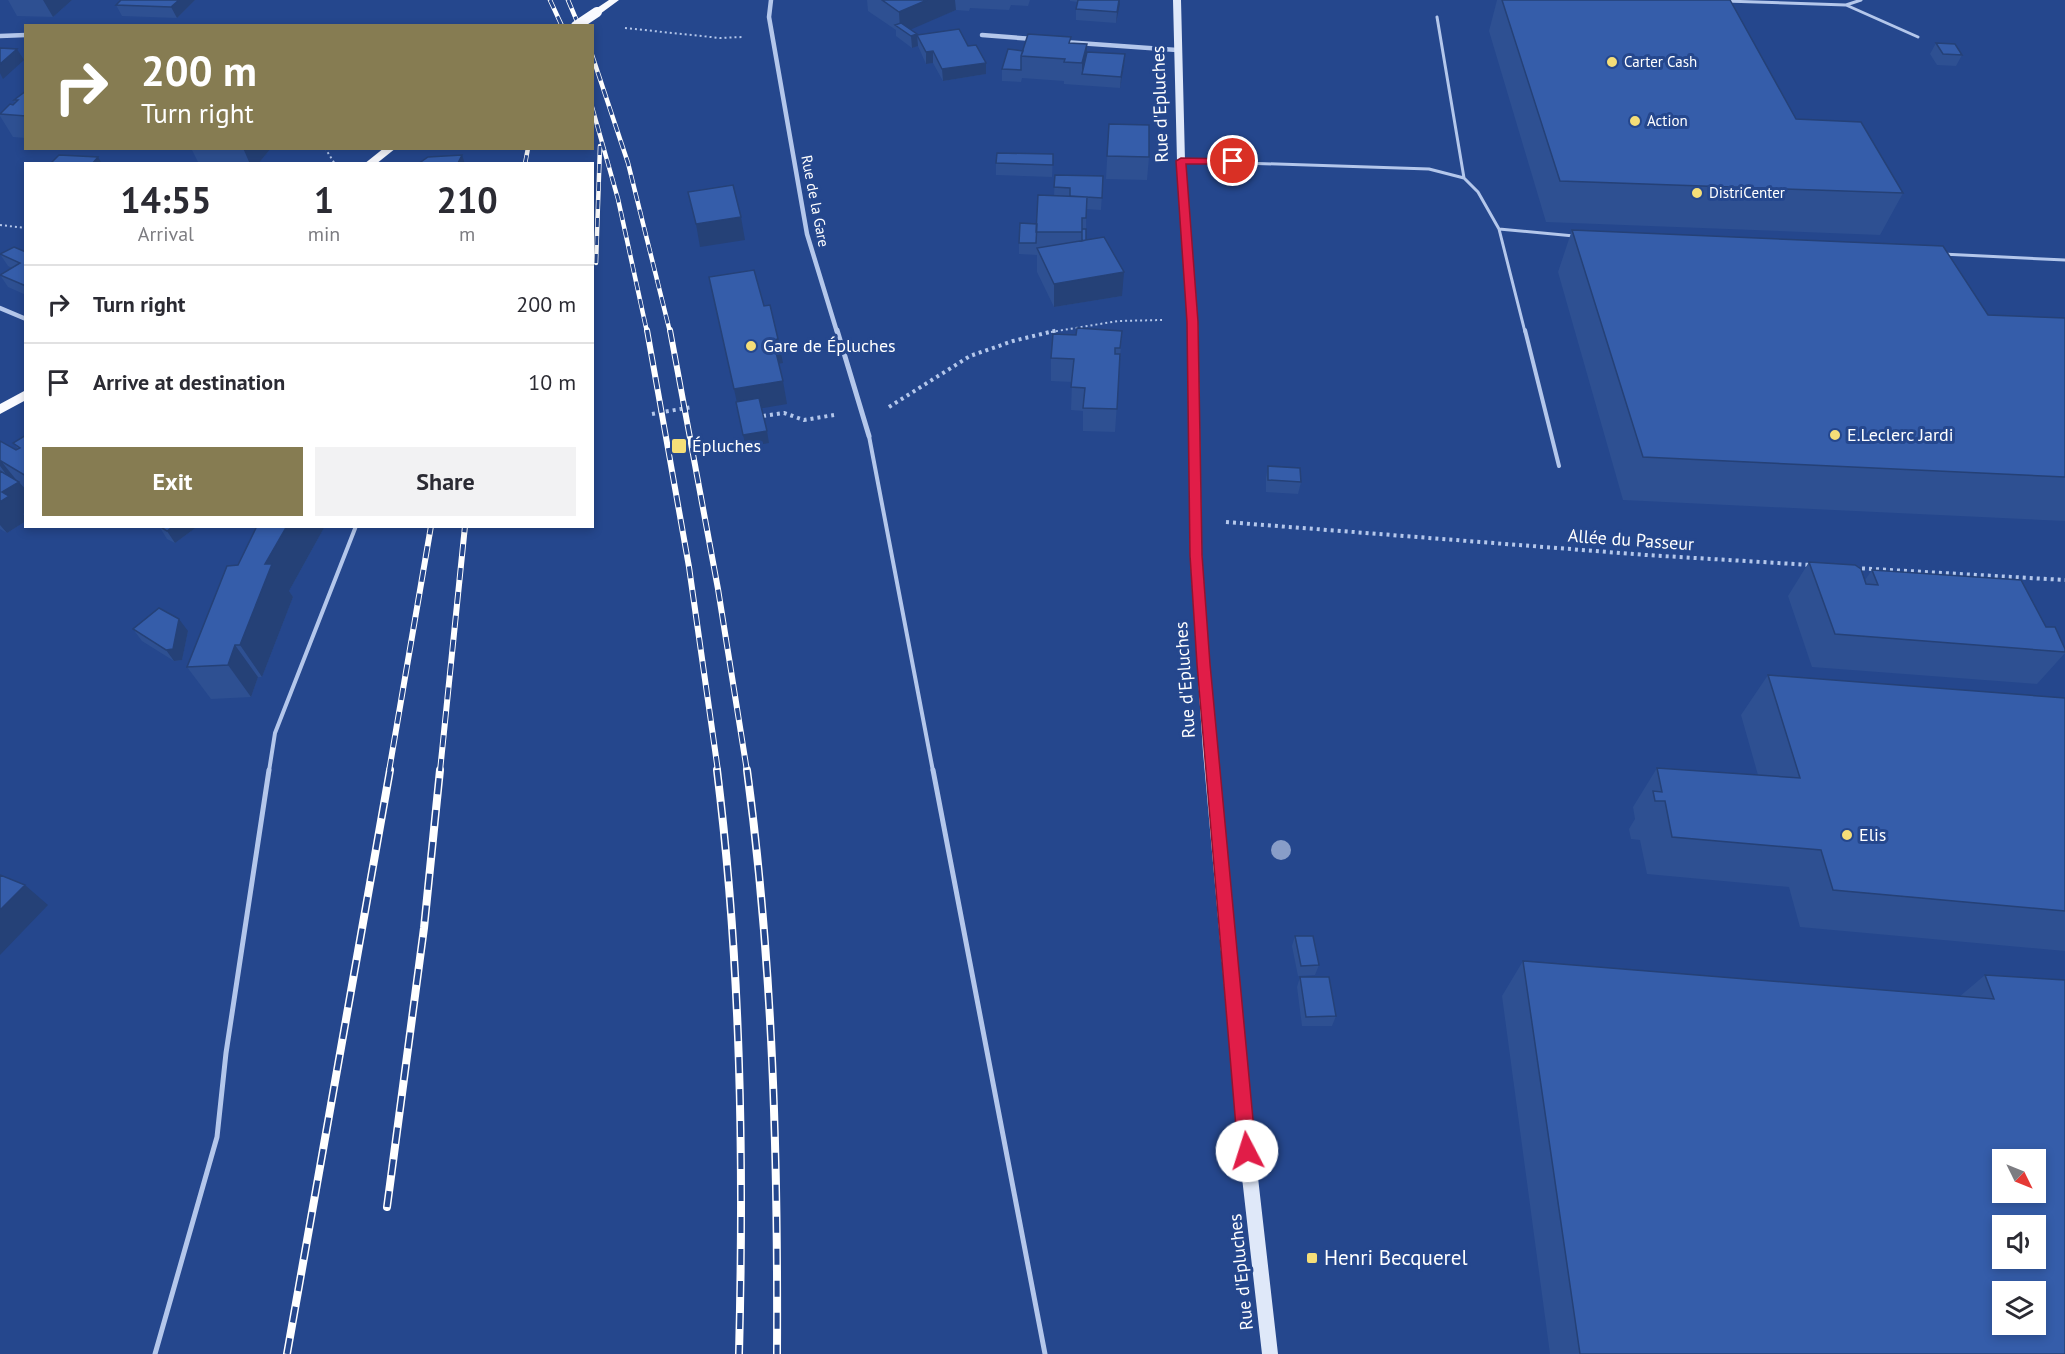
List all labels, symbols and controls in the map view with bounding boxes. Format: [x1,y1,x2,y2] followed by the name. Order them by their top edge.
[141,43,257,98] text: 200 m
[1146,45,1173,163] street label: Rue d'Epluches
[42,48,120,126] icon: right
[1624,52,1697,71] place label: Carter Cash
[1605,55,1619,69] marker: Carter Cash
[141,96,254,130] text: Turn right
[1647,111,1688,130] place label: Action
[1628,114,1642,128] marker: Action
[1207,135,1258,186] pin
[1216,144,1249,177] icon: arrive
[797,153,834,249] street label: Rue de la Gare
[120,176,212,223] text: 14:55
[314,176,334,223] text: 1
[437,176,498,223] text: 210
[1709,183,1785,202] place label: DistriCenter
[1690,186,1704,200] marker: DistriCenter
[138,221,194,247] text: Arrival
[308,221,340,247] text: min
[459,221,475,247] text: m
[42,288,75,321] icon: right
[93,290,185,318] text: Turn right
[516,290,576,318] text: 200 m
[763,334,896,357] place label: Gare de Épluches
[744,339,758,353] marker: Gare de Épluches
[42,366,75,399] icon: arrive
[93,368,285,396] text: Arrive at destination
[528,368,576,396] text: 10 m
[1847,423,1954,446] place label: E.Leclerc Jardi
[1828,428,1842,442] marker: E.Leclerc Jardi
[692,434,761,457] place label: Épluches
[670,437,688,455] marker: Épluches
[42,447,303,516] button: Exit
[315,447,576,516] button: Share
[1567,524,1695,555] street label: Allée du Passeur
[1169,621,1200,739] street label: Rue d'Epluches
[1859,823,1886,846] place label: Elis
[1840,828,1854,842] marker: Elis
[1215,1119,1279,1183] position arrow
[1992,1149,2046,1203] north arrow
[1992,1149,2046,1335] map controls
[1223,1213,1258,1331] street label: Rue d'Epluches
[1992,1215,2046,1269] button: sound
[1324,1244,1468,1271] place label: Henri Becquerel
[1305,1251,1319,1265] marker: Henri Becquerel
[1992,1281,2046,1335] button: layers

